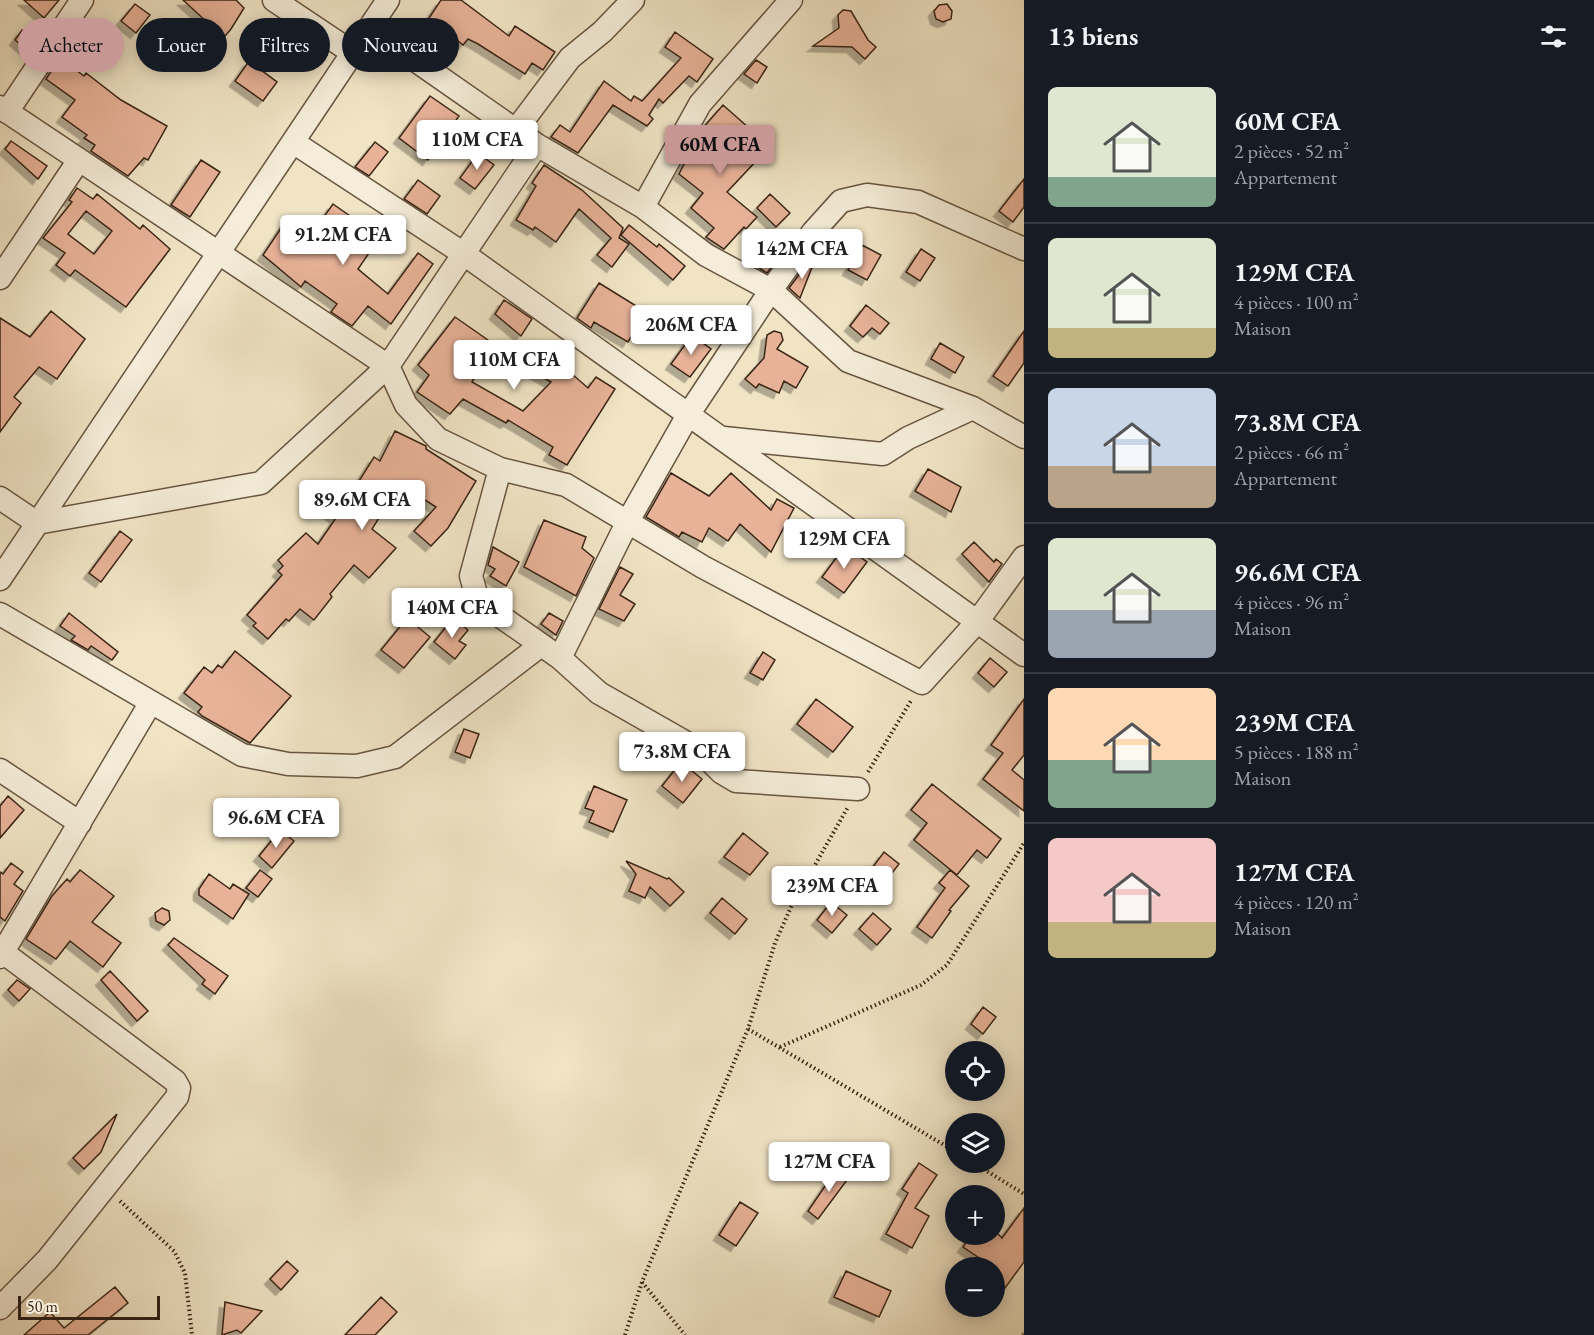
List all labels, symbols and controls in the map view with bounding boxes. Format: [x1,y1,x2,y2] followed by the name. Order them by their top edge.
[18,18,124,72] chip: Acheter
[136,18,227,72] chip: Louer
[239,18,330,72] chip: Filtres
[342,18,459,72] chip: Nouveau
[1048,19,1138,53] text: 13 biens
[1537,20,1570,53] icon: filters
[1234,104,1341,138] text: 60M CFA
[1096,111,1168,183] icon: home
[415,120,539,171] pin: 110M CFA
[665,125,775,176] pin: 60M CFA
[431,126,523,152] text: 110M CFA
[679,131,761,157] text: 60M CFA
[1234,138,1349,164] text: 2 pièces · 52 m²
[1234,164,1337,190] text: Appartement
[274,215,412,266] pin: 91.2M CFA
[294,221,392,247] text: 91.2M CFA
[740,229,864,280] pin: 142M CFA
[756,235,848,261] text: 142M CFA
[1234,255,1355,289] text: 129M CFA
[1096,262,1168,334] icon: home
[1234,289,1359,315] text: 4 pièces · 100 m²
[629,305,753,356] pin: 206M CFA
[645,311,737,337] text: 206M CFA
[1234,315,1291,341] text: Maison
[452,340,576,391] pin: 110M CFA
[468,346,560,372] text: 110M CFA
[1234,405,1361,439] text: 73.8M CFA
[1096,412,1168,484] icon: home
[1234,439,1349,465] text: 2 pièces · 66 m²
[1234,465,1337,491] text: Appartement
[293,480,431,531] pin: 89.6M CFA
[313,486,411,512] text: 89.6M CFA
[782,519,906,570] pin: 129M CFA
[798,525,890,551] text: 129M CFA
[1234,555,1361,589] text: 96.6M CFA
[1096,562,1168,634] icon: home
[390,588,514,639] pin: 140M CFA
[1234,589,1349,615] text: 4 pièces · 96 m²
[406,594,498,620] text: 140M CFA
[1234,615,1291,641] text: Maison
[1234,705,1355,739] text: 239M CFA
[1096,712,1168,784] icon: home
[613,732,751,783] pin: 73.8M CFA
[633,738,731,764] text: 73.8M CFA
[1234,739,1359,765] text: 5 pièces · 188 m²
[1234,765,1291,791] text: Maison
[207,798,345,849] pin: 96.6M CFA
[227,804,325,830] text: 96.6M CFA
[1234,855,1355,889] text: 127M CFA
[1096,862,1168,934] icon: home
[770,866,894,917] pin: 239M CFA
[786,872,878,898] text: 239M CFA
[1234,889,1359,915] text: 4 pièces · 120 m²
[1234,915,1291,941] text: Maison
[945,1041,1005,1317] map controls
[945,1041,1005,1101] button: locate
[945,1113,1005,1173] button: layers
[767,1142,891,1193] pin: 127M CFA
[783,1148,875,1174] text: 127M CFA
[945,1185,1005,1245] button: +
[945,1257,1005,1317] button: −
[18,1293,160,1320] scale bar
[27,1296,58,1317] text: 50 m

